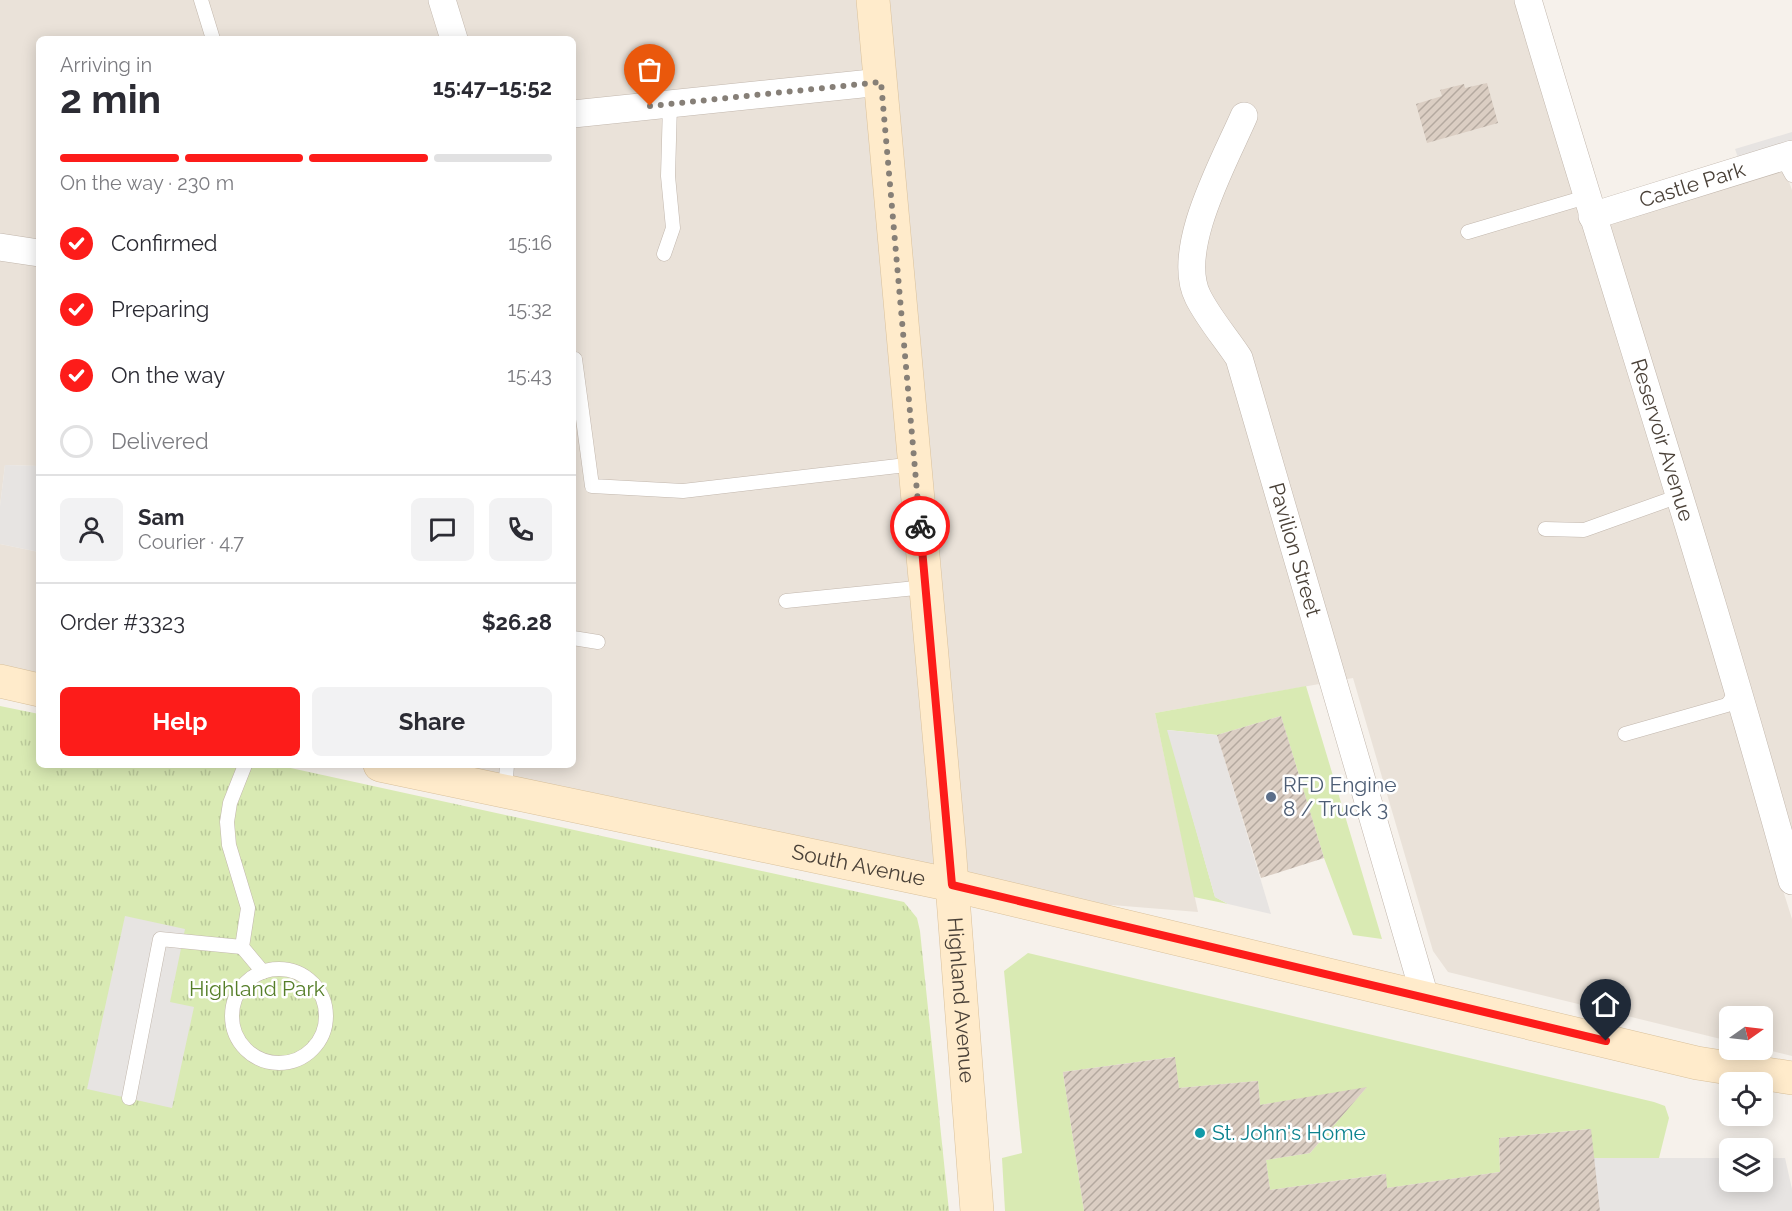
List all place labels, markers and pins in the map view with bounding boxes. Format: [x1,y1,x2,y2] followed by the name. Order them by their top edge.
[624,44,675,106] pin
[1283,772,1397,821] place label: RFD Engine 8 / Truck 3
[1264,790,1278,804] marker: RFD Engine 8 / Truck 3
[1580,979,1631,1041] pin
[1212,1120,1366,1145] place label: St. John's Home
[1193,1126,1207,1140] marker: St. John's Home

